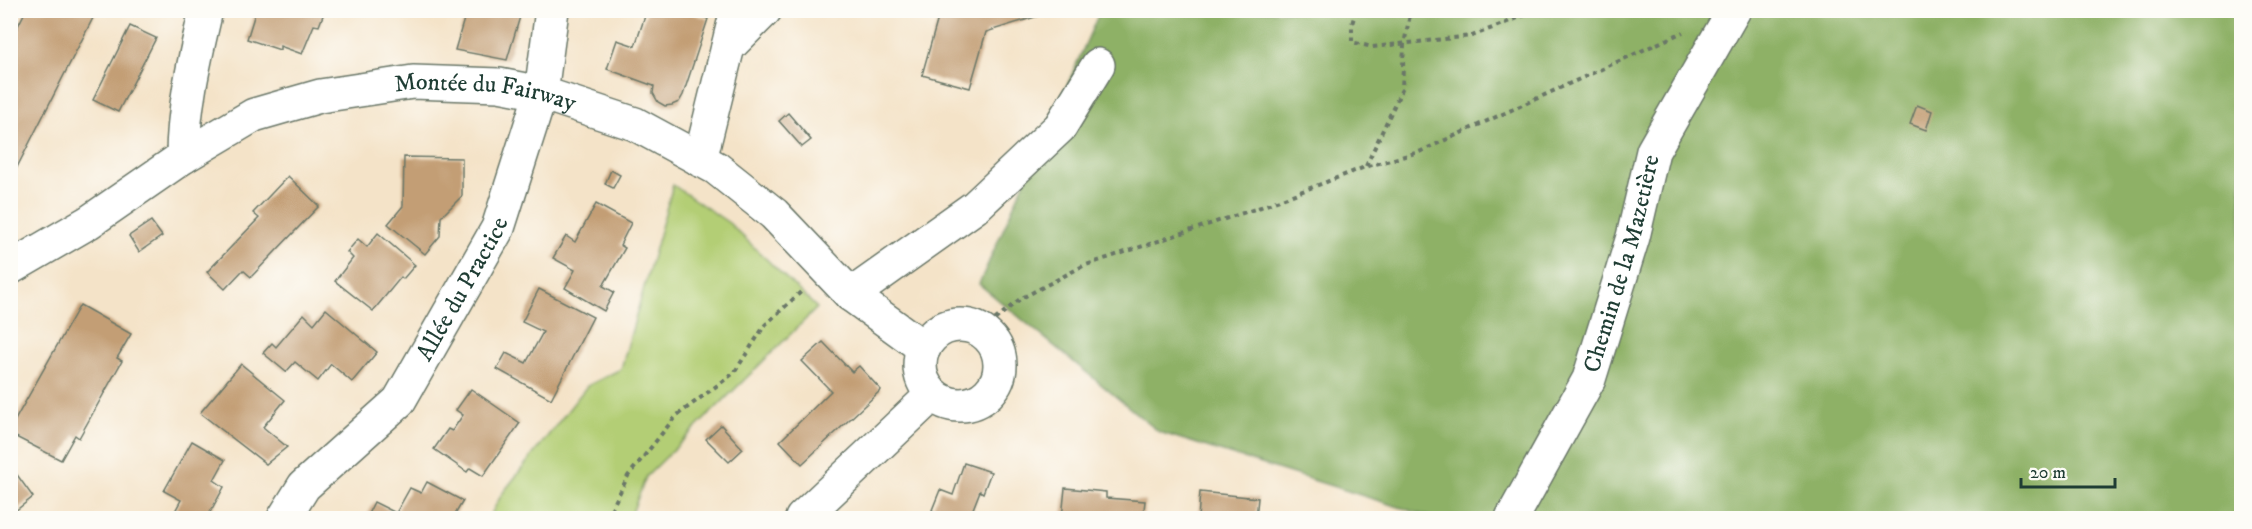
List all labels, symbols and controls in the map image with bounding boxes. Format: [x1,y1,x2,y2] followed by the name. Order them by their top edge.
[392,67,580,119] street label: Montée du Fairway
[1577,152,1667,376] street label: Chemin de la Mazetière
[410,214,515,367] street label: Allée du Practice
[2021,451,2116,489] scale bar
[2030,462,2066,484] text: 20 m

